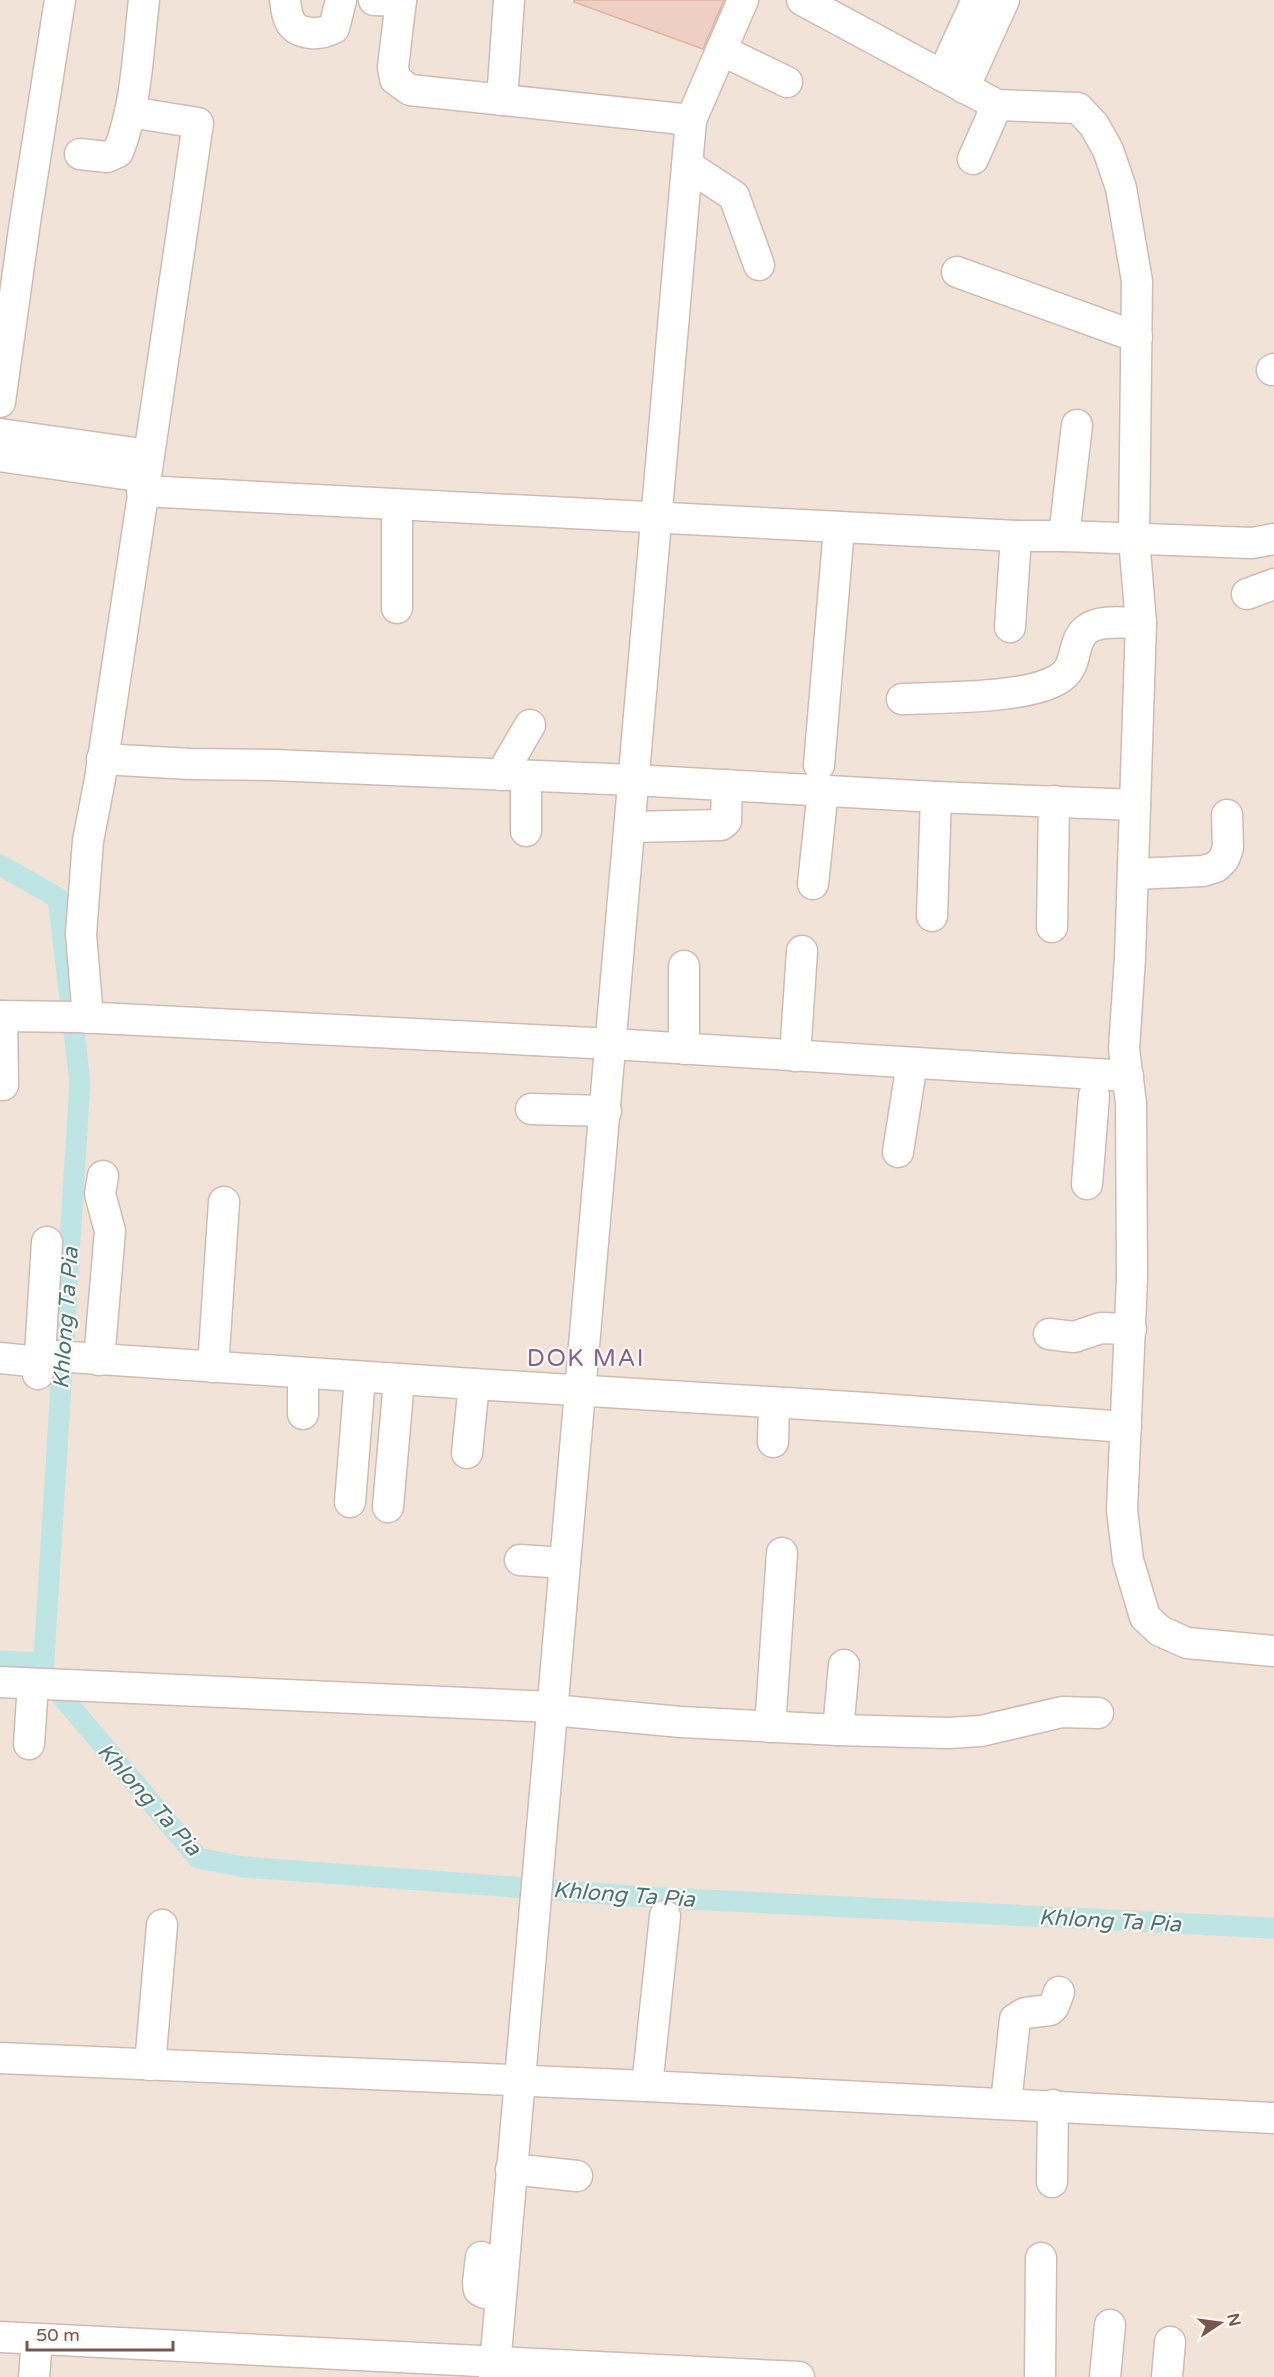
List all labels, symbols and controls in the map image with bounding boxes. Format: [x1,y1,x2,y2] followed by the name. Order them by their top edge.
[48,1246,84,1390] water label: Khlong Ta Pia
[527,1344,645,1373] district label: DOK MAI
[92,1738,207,1862] water label: Khlong Ta Pia
[552,1877,696,1913] water label: Khlong Ta Pia
[1038,1904,1182,1938] water label: Khlong Ta Pia
[1190,2293,1250,2353] north arrow
[1222,2311,1245,2328] text: N
[27,2314,172,2352] scale bar
[36,2324,80,2346] text: 50 m

